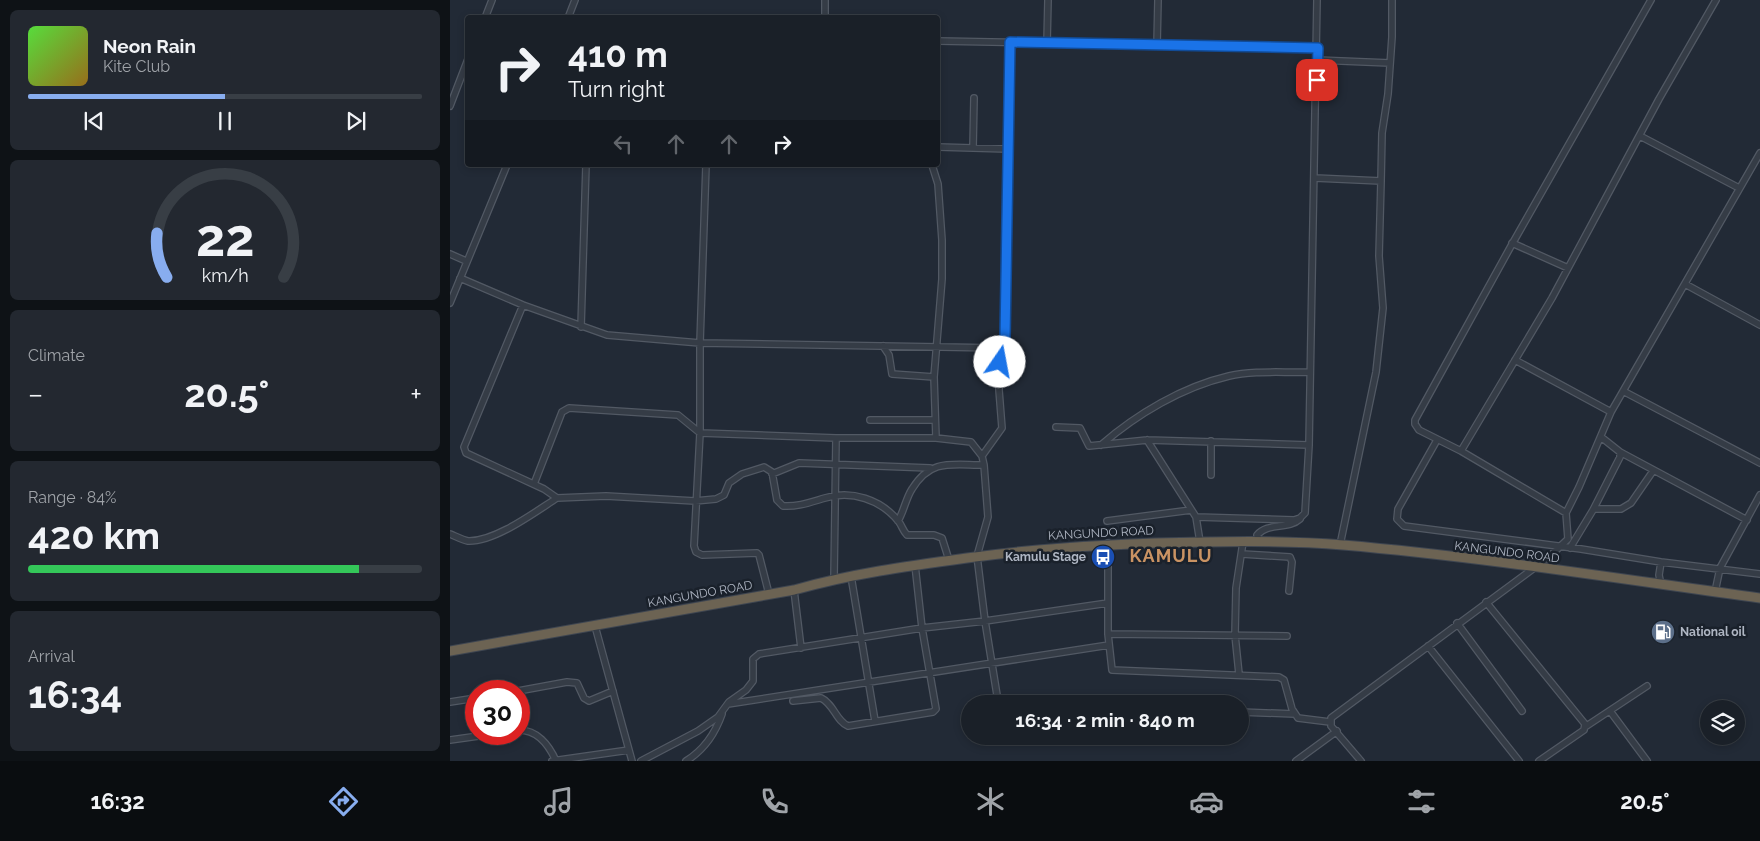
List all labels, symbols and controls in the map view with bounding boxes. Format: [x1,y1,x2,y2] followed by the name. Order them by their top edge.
[568,34,668,75] text: 410 m
[103,35,196,57] text: Neon Rain
[485,35,550,100] icon: right
[103,57,170,76] text: Kite Club
[1296,59,1338,101] pin
[1303,66,1331,94] icon: arrive
[568,76,665,102] text: Turn right
[80,107,108,135] icon: previous
[211,107,239,135] icon: pause
[342,107,370,135] icon: next
[609,130,637,158] icon: left
[662,130,690,158] icon: ahead
[715,130,743,158] icon: ahead
[768,130,796,158] icon: right
[196,207,254,268] text: 22
[201,265,249,286] text: km/h
[973,335,1025,387] position arrow
[28,346,85,365] text: Climate
[184,371,269,416] text: 20.5°
[28,378,43,411] text: −
[410,378,422,411] text: +
[28,488,117,507] text: Range · 84%
[28,513,160,558] text: 420 km
[1048,523,1155,543] street label: KANGUNDO ROAD
[1454,539,1561,565] street label: KANGUNDO ROAD
[1090,544,1116,570] bus stop icon: Kamulu Stage
[1130,545,1212,566] district label: KAMULU
[1005,550,1086,564] place label: Kamulu Stage
[647,578,754,610] street label: KANGUNDO ROAD
[1650,619,1676,645] fuel station icon: National oil
[1680,625,1746,639] place label: National oil
[28,647,75,666] text: Arrival
[28,672,122,717] text: 16:34
[465,680,530,745] speed limit sign: 30
[1700,700,1745,745] map controls
[1700,700,1745,745] button: layers
[1015,709,1195,731] text: 16:34 · 2 min · 840 m
[326,784,361,819] icon: directions
[541,784,576,819] icon: music
[757,784,792,819] icon: phone
[973,784,1008,819] icon: climate
[1189,784,1224,819] icon: car
[1404,784,1439,819] icon: filters
[90,788,145,814] text: 16:32
[1620,788,1670,814] text: 20.5°

